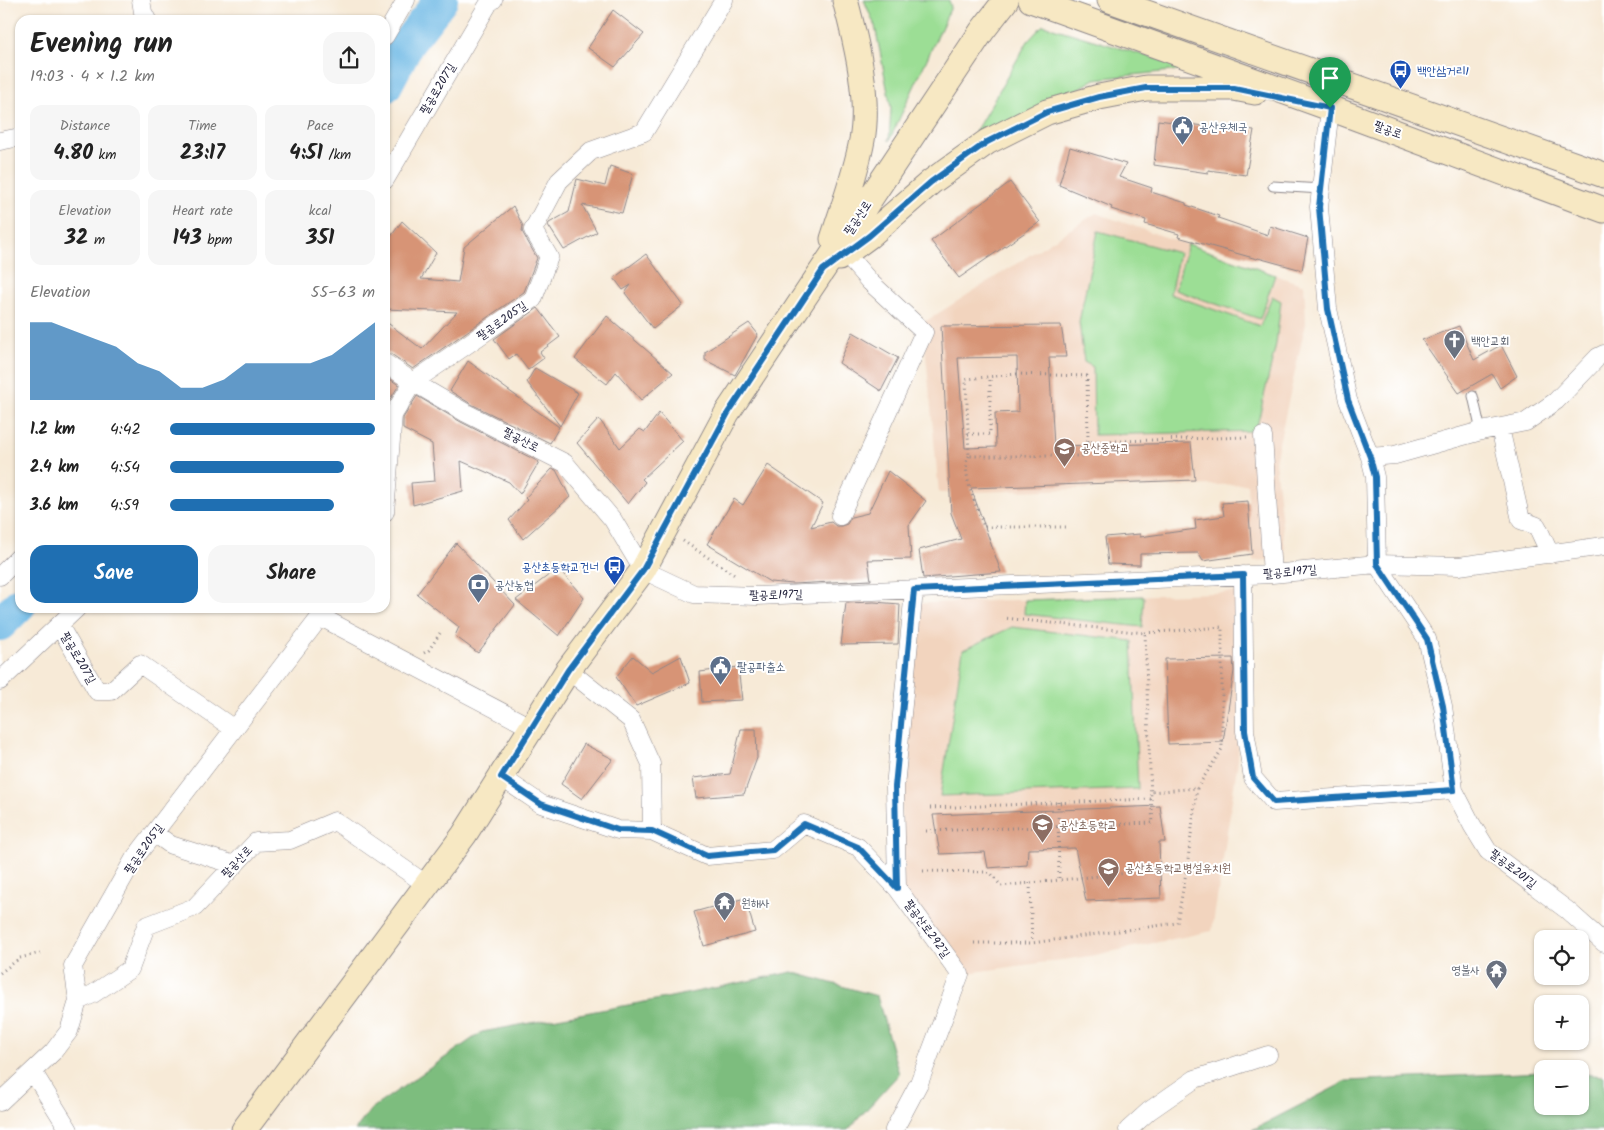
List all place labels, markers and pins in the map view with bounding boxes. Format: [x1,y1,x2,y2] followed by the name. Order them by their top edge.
[1309,57,1351,108] pin
[1389,59,1413,90] bus stop icon: 백안삼거리1
[1417,62,1469,81] place label: 백안삼거리1
[1171,115,1195,146] public building icon: 공산우체국
[1199,118,1247,137] place label: 공산우체국
[1443,329,1467,360] church icon: 백안교회
[1471,332,1510,351] place label: 백안교회
[1053,436,1077,467] school or university icon: 공산중학교
[1081,439,1129,458] place label: 공산중학교
[603,555,627,586] bus stop icon: 공산초등학교건너
[522,558,599,577] place label: 공산초등학교건너
[467,573,491,604] bank icon: 공산농협
[495,576,534,595] place label: 공산농협
[709,655,733,686] public building icon: 팔공파출소
[737,658,785,677] place label: 팔공파출소
[1031,813,1055,844] school or university icon: 공산초등학교
[1059,816,1117,835] place label: 공산초등학교
[1097,856,1121,887] school or university icon: 공산초등학교병설유치원
[1125,859,1231,878] place label: 공산초등학교병설유치원
[713,891,737,922] temple icon: 원해사
[741,894,770,913] place label: 원해사
[1484,958,1508,989] temple icon: 영불사
[1451,961,1480,980] place label: 영불사

